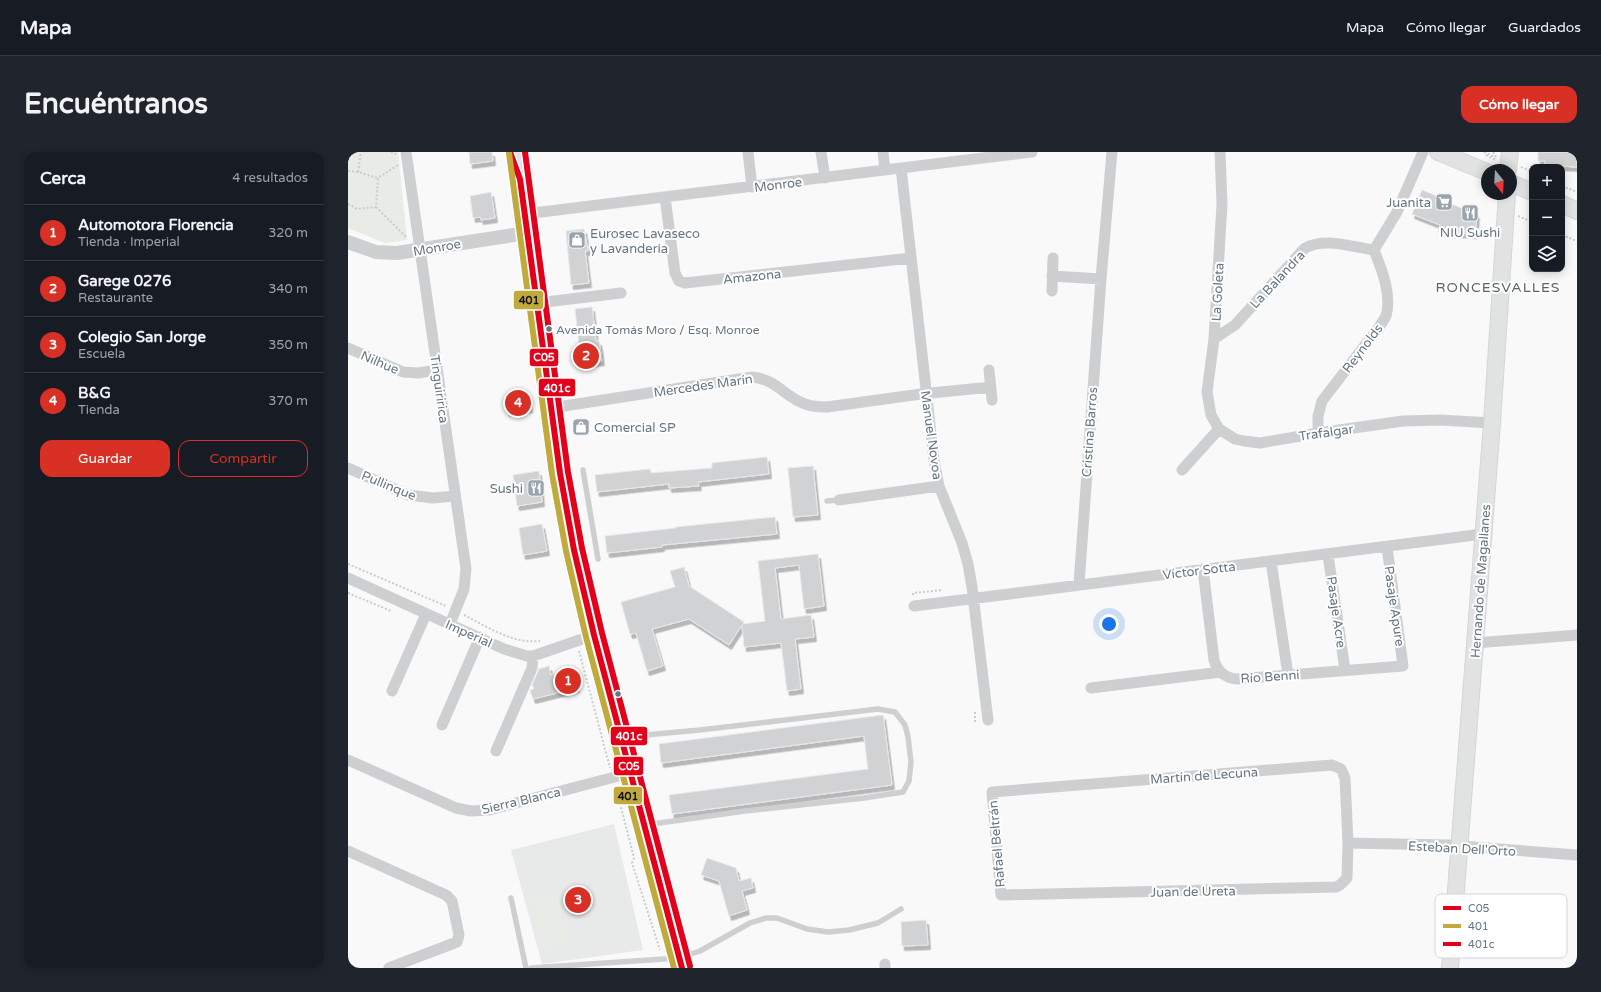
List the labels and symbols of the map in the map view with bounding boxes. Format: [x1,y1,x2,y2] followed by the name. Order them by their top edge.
[1481,164,1517,200] north arrow
[753,174,803,196] street label: Monroe
[1434,192,1454,212] supermarket icon: Juanita
[1386,195,1431,211] place label: Juanita
[1460,203,1480,223] restaurant icon: NIU Sushi
[1440,225,1500,241] place label: NIU Sushi
[590,226,700,257] place label: Eurosec Lavaseco y Lavanderia
[567,230,587,250] shop icon: Eurosec Lavaseco y Lavanderia
[412,236,462,260] street label: Monroe
[1247,247,1309,312] street label: La Balandra
[1208,262,1228,322] street label: La Goleta
[722,266,782,288] street label: Amazona
[1435,279,1561,296] district label: RONCESVALLES
[513,290,544,310] line badge: 401
[519,294,539,307] text: 401
[1339,321,1386,376] street label: Reynolds
[556,323,760,337] place label: Avenida Tomás Moro / Esq. Monroe
[544,324,554,334] marker: Avenida Tomás Moro / Esq. Monroe
[573,341,599,371] pin: 2
[358,348,401,378] street label: Nilhue
[529,348,559,367] line badge: C05
[533,351,555,364] text: C05
[426,354,452,424] street label: Tinguiririca
[653,371,754,401] street label: Mercedes Marín
[538,378,576,397] line badge: 401c
[544,382,570,395] text: 401c
[1079,386,1101,478] street label: Cristina Barros
[505,388,531,418] pin: 4
[917,390,945,481] street label: Manuel Novoa
[571,417,591,437] shop icon: Comercial SP
[594,420,676,436] place label: Comercial SP
[1298,421,1355,445] street label: Trafalgar
[359,468,418,504] street label: Pullinque
[526,478,546,498] restaurant icon: Sushi
[490,481,523,497] place label: Sushi
[1468,504,1494,659] street label: Hernando de Magallanes
[1162,559,1236,583] street label: Víctor Sotta
[1380,565,1408,647] street label: Pasaje Apure
[1323,575,1349,649] street label: Pasaje Acre
[1099,614,1119,634] your location
[443,616,495,651] street label: Imperial
[555,666,581,696] pin: 1
[1240,667,1300,687] street label: Río Benni
[613,689,623,699] unlabelled marker
[610,726,648,746] line badge: 401c
[616,730,642,743] text: 401c
[613,756,644,776] line badge: C05
[618,760,640,773] text: C05
[1150,764,1259,788] street label: Martín de Lecuna
[480,784,562,818] street label: Sierra Blanca
[613,786,643,805] line badge: 401
[618,790,638,803] text: 401
[985,800,1009,888] street label: Rafael Beltrán
[1408,838,1516,860] street label: Esteban Dell'Orto
[1150,883,1236,901] street label: Juan de Ureta
[565,885,591,915] pin: 3
[1435,894,1567,958] legend
[1468,902,1490,915] text: C05
[1468,920,1489,933] text: 401
[1468,938,1495,951] text: 401c

